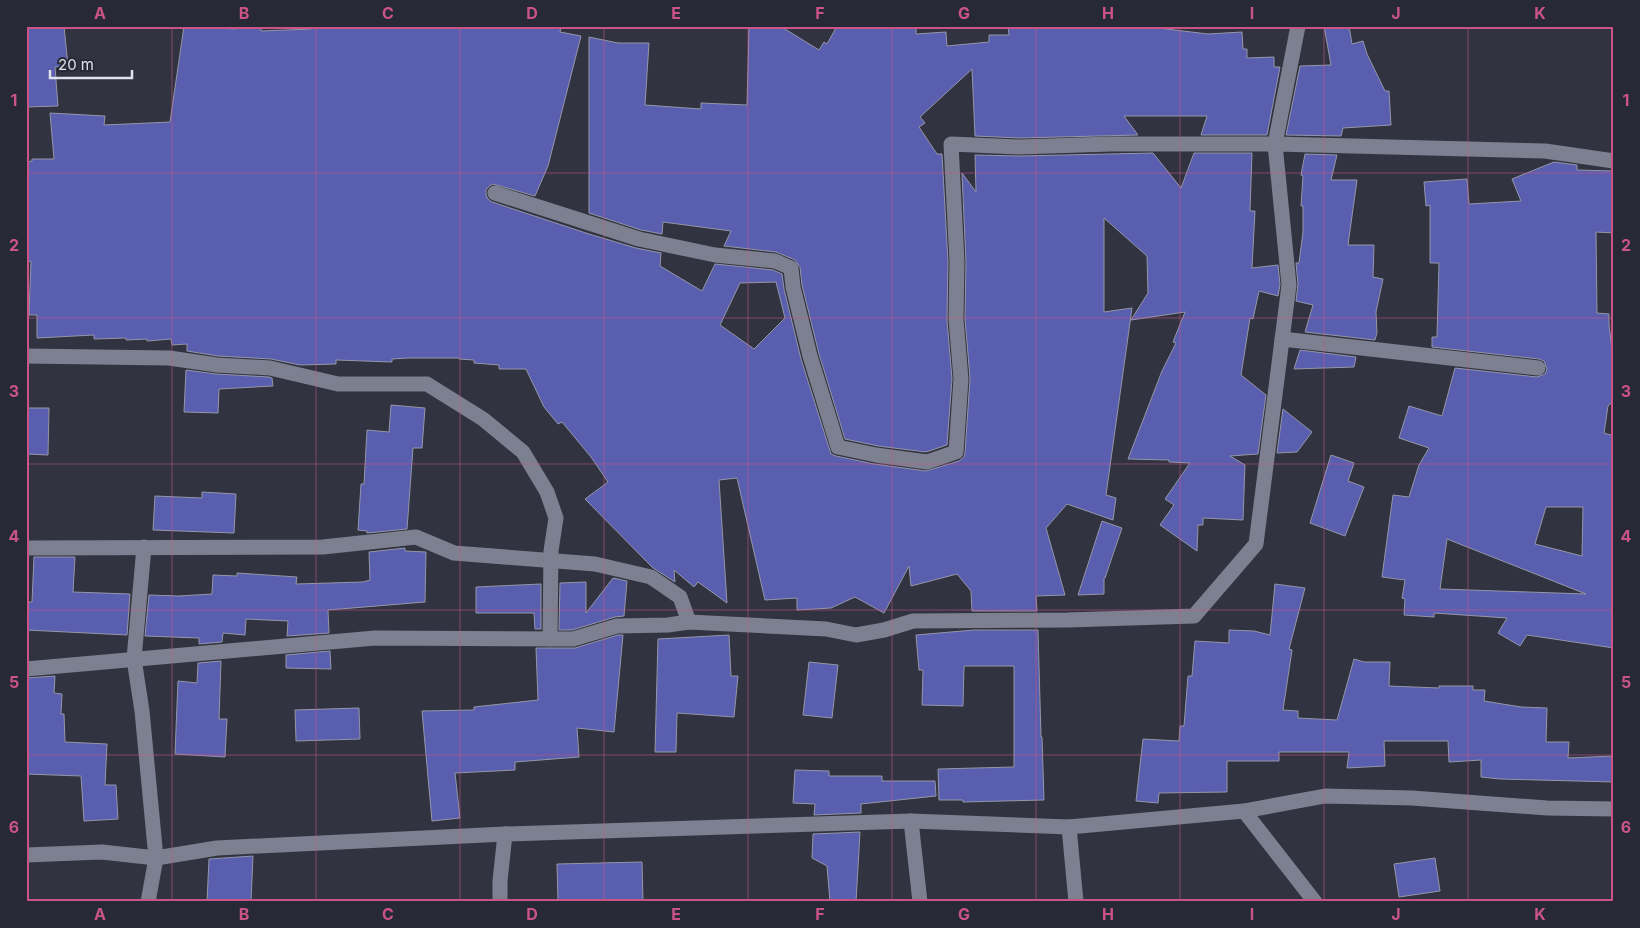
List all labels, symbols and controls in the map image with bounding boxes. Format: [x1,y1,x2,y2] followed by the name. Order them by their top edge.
[94,3,106,23] text: A
[239,3,249,23] text: B
[382,3,394,23] text: C
[526,3,538,23] text: D
[671,3,681,23] text: E
[815,3,825,23] text: F
[958,3,970,23] text: G
[1102,3,1114,23] text: H
[1250,3,1254,23] text: I
[1391,3,1401,23] text: J
[1534,3,1546,23] text: K
[50,48,132,80] scale bar
[58,55,94,74] text: 20 m
[11,90,17,110] text: 1
[1623,90,1629,110] text: 1
[9,235,19,255] text: 2
[1621,235,1631,255] text: 2
[9,381,19,401] text: 3
[1621,381,1631,401] text: 3
[9,526,20,546] text: 4
[1621,526,1632,546] text: 4
[9,672,19,692] text: 5
[1621,672,1631,692] text: 5
[9,817,19,837] text: 6
[1621,817,1631,837] text: 6
[94,904,106,924] text: A
[239,904,249,924] text: B
[382,904,394,924] text: C
[526,904,538,924] text: D
[671,904,681,924] text: E
[815,904,825,924] text: F
[958,904,970,924] text: G
[1102,904,1114,924] text: H
[1250,904,1254,924] text: I
[1391,904,1401,924] text: J
[1534,904,1546,924] text: K

